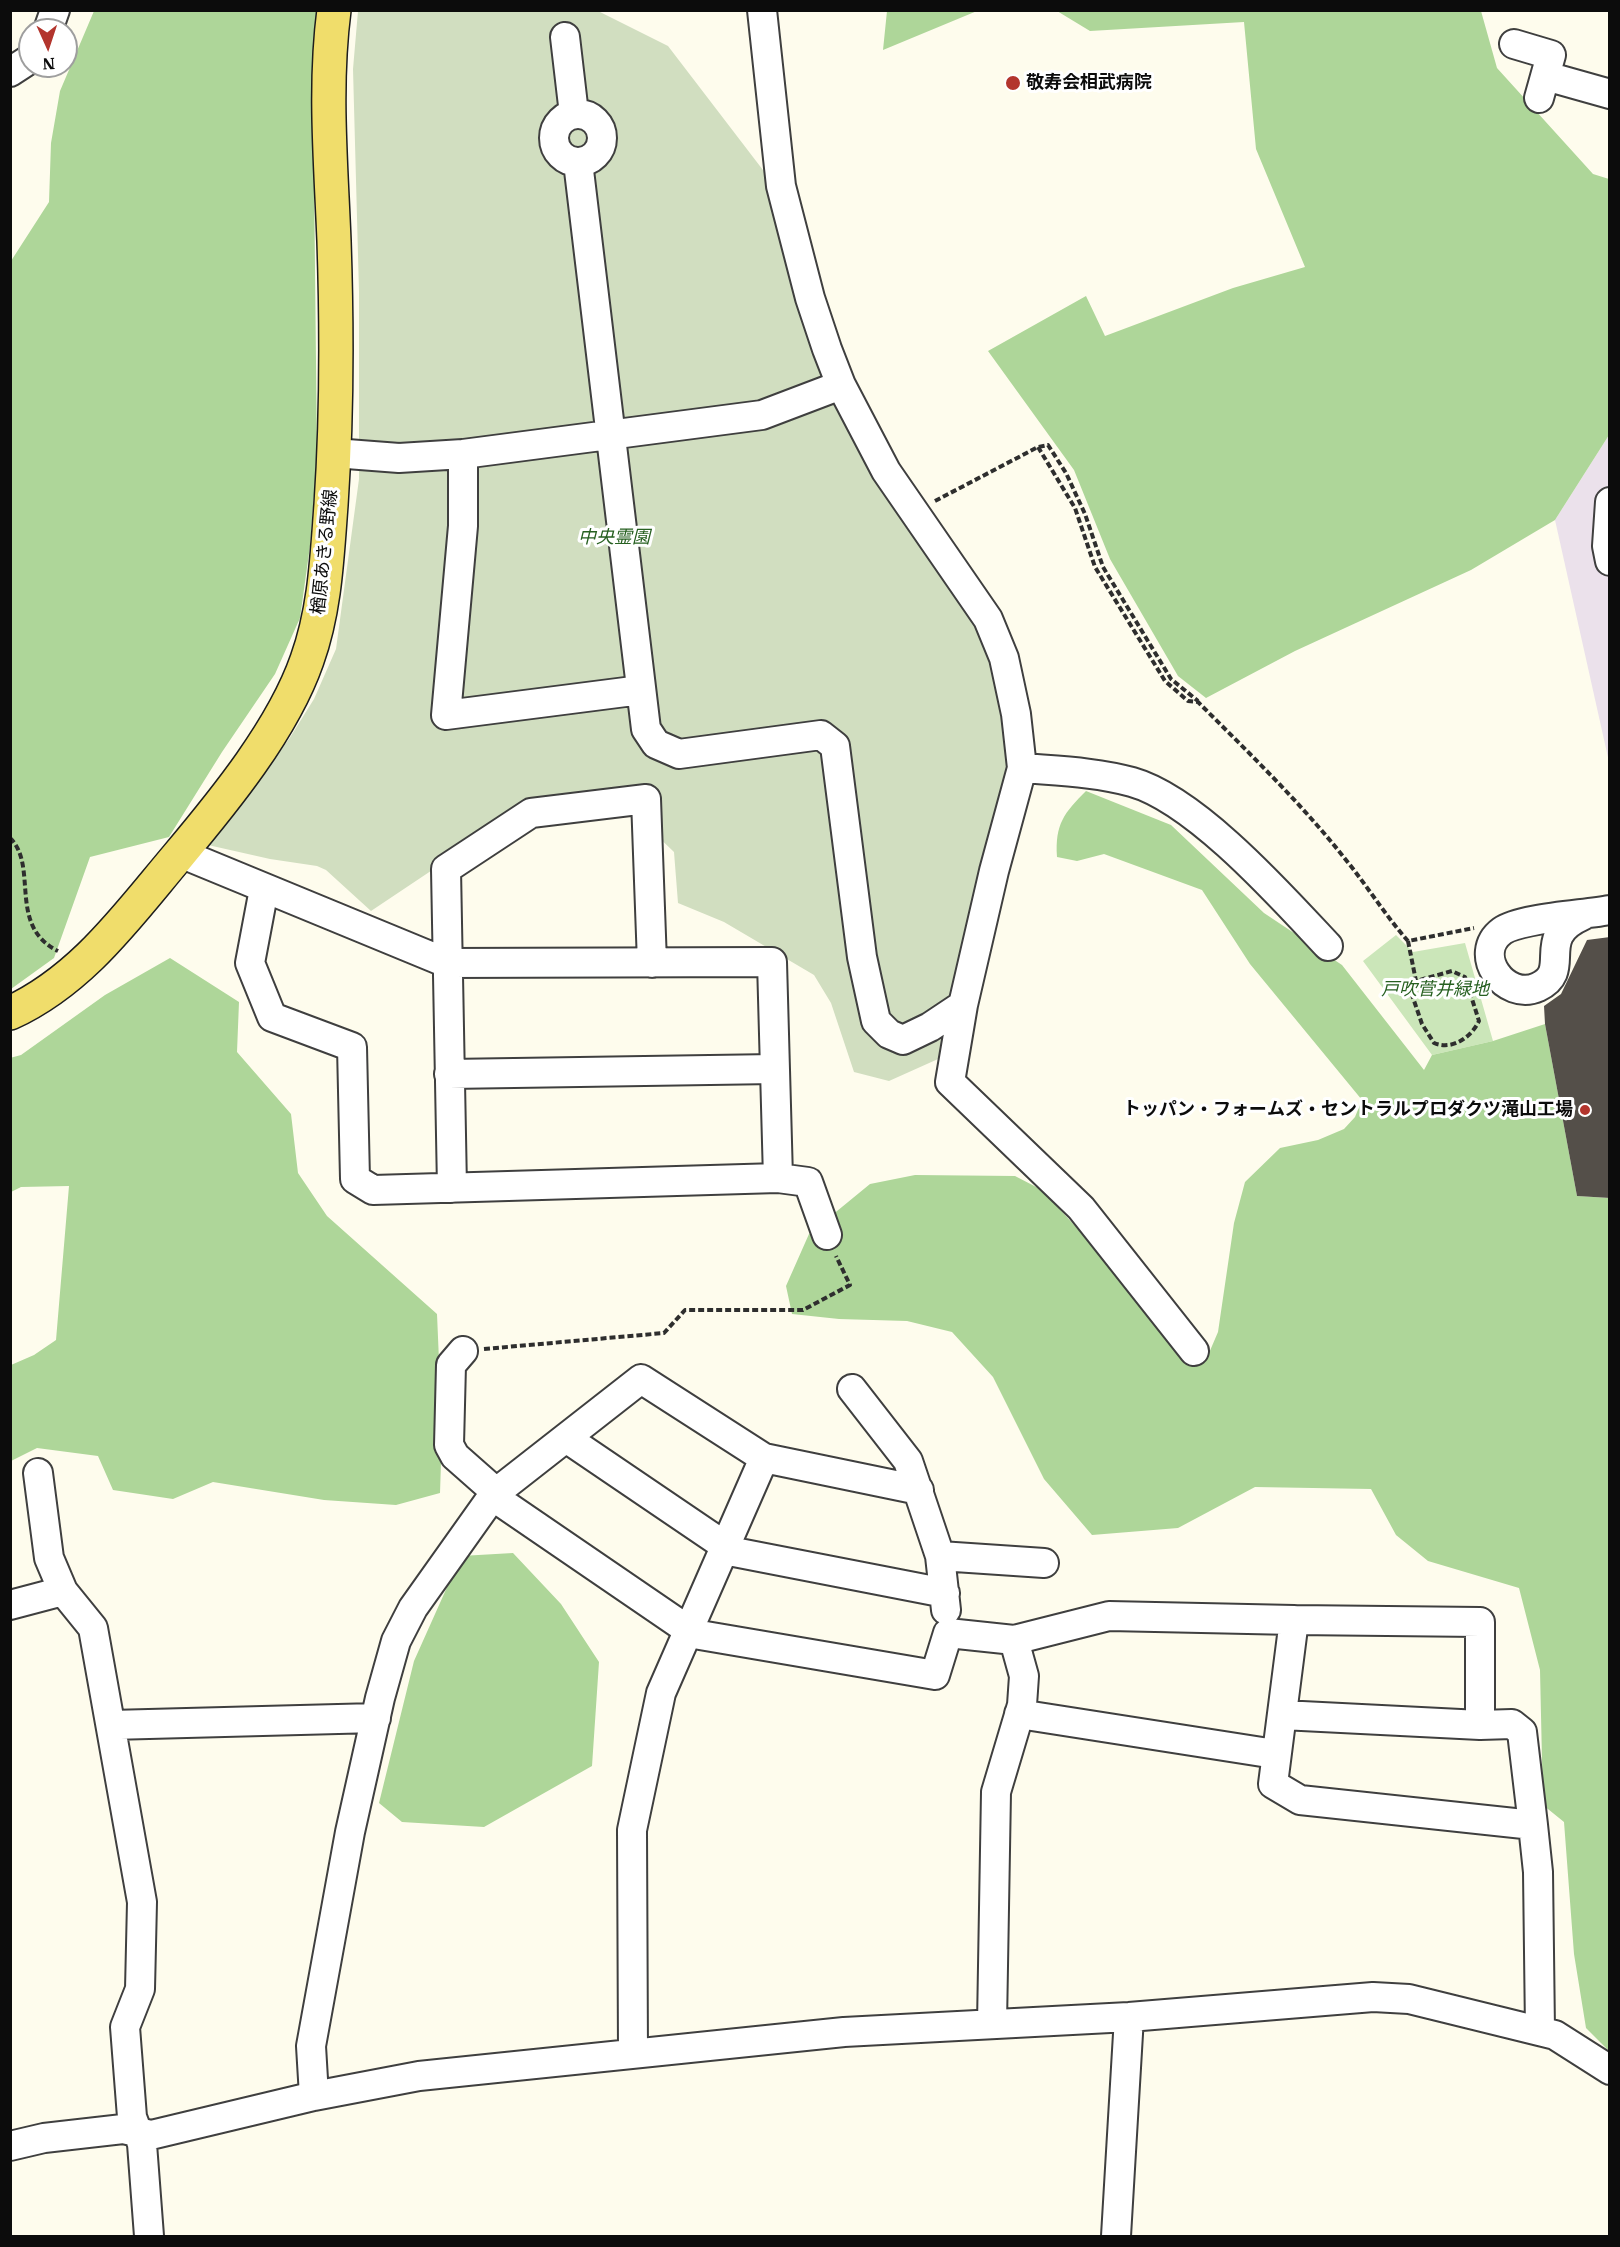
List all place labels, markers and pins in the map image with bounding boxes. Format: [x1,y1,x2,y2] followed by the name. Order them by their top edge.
[1026,72,1152,94] place label: 敬寿会相武病院
[1004,74,1022,92] marker: 敬寿会相武病院
[1123,1099,1573,1121] place label: トッパン・フォームズ・セントラルプロダクツ滝山工場
[1578,1103,1592,1117] marker: トッパン・フォームズ・セントラルプロダクツ滝山工場

